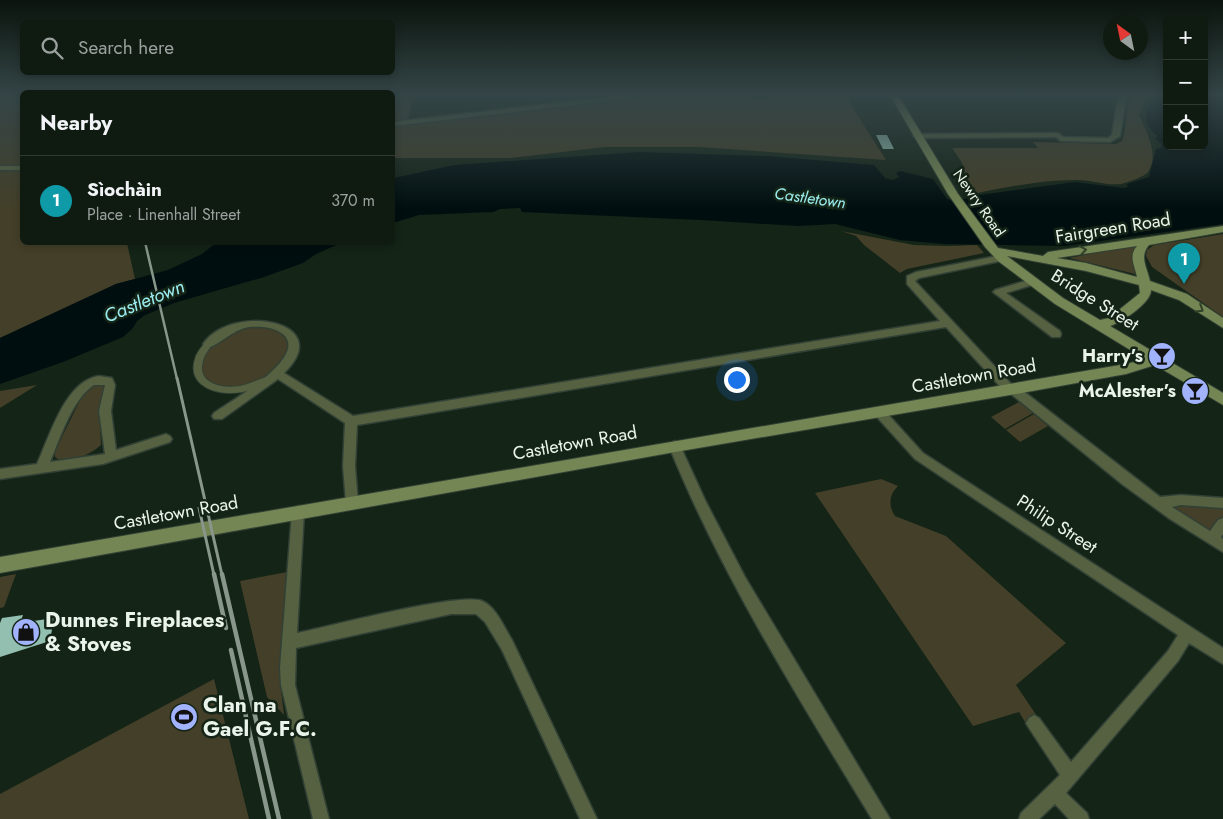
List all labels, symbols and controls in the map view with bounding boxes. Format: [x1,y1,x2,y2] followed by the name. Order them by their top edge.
[1103,15,1148,60] north arrow
[1163,15,1208,150] map controls
[1163,15,1208,60] button: +
[20,20,395,75] search box
[38,34,66,62] icon: search
[78,34,174,61] text: Search here
[1163,60,1208,105] button: −
[1163,105,1208,150] button: locate
[40,108,112,138] text: Nearby
[948,165,1010,241] street label: Newry Road
[87,176,162,203] text: Sìochàin
[773,182,847,214] water label: Castletown
[52,189,60,212] text: 1
[331,189,375,212] text: 370 m
[87,203,240,226] text: Place · Linenhall Street
[1054,206,1172,250] street label: Fairgreen Road
[1168,243,1200,284] pin: 1
[1078,246,1087,256] one-way arrow
[1046,263,1144,338] street label: Bridge Street
[99,273,189,329] water label: Castletown
[1195,302,1204,312] one-way arrow
[1147,341,1177,371] bar icon: Harry’s
[1082,343,1143,369] place label: Harry’s
[910,352,1038,400] street label: Castletown Road
[724,367,750,393] your location
[1180,376,1210,406] bar icon: McAlester’s
[1079,378,1176,404] place label: McAlester’s
[511,419,639,467] street label: Castletown Road
[1012,488,1103,560] street label: Philip Street
[112,489,240,537] street label: Castletown Road
[45,605,225,659] place label: Dunnes Fireplaces & Stoves
[11,617,41,647] shop icon: Dunnes Fireplaces & Stoves
[203,690,317,744] place label: Clan na Gael G.F.C.
[169,702,199,732] sports icon: Clan na Gael G.F.C.

